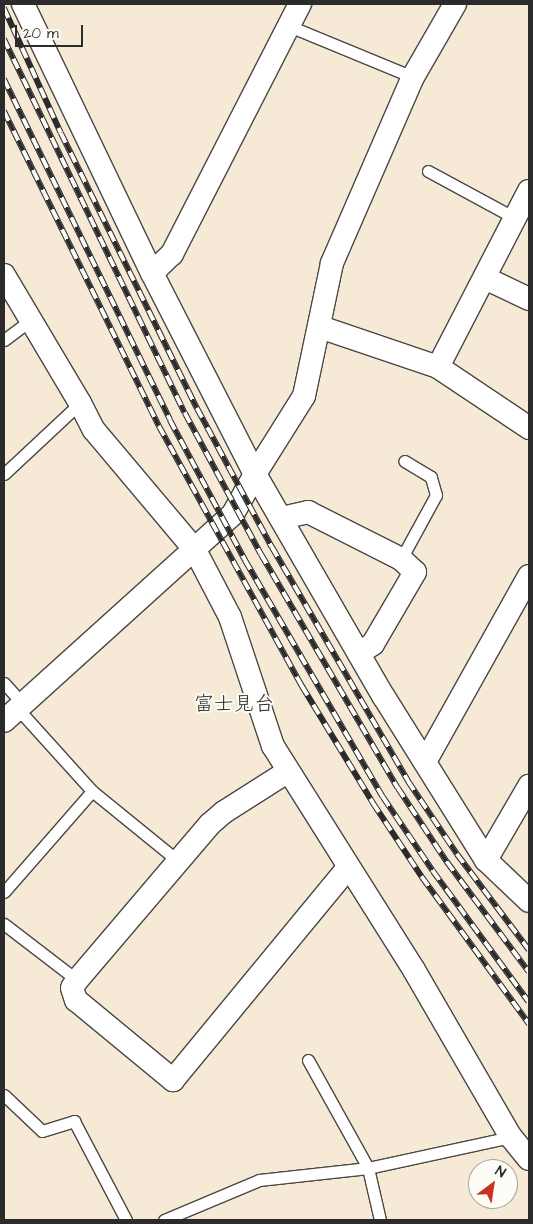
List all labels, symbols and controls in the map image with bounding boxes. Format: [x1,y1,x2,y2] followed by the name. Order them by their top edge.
[18,15,85,47] scale bar
[23,23,59,44] text: 20 m
[194,692,274,716] district label: 富士見台
[468,1159,518,1209] north arrow
[491,1161,509,1183] text: N

